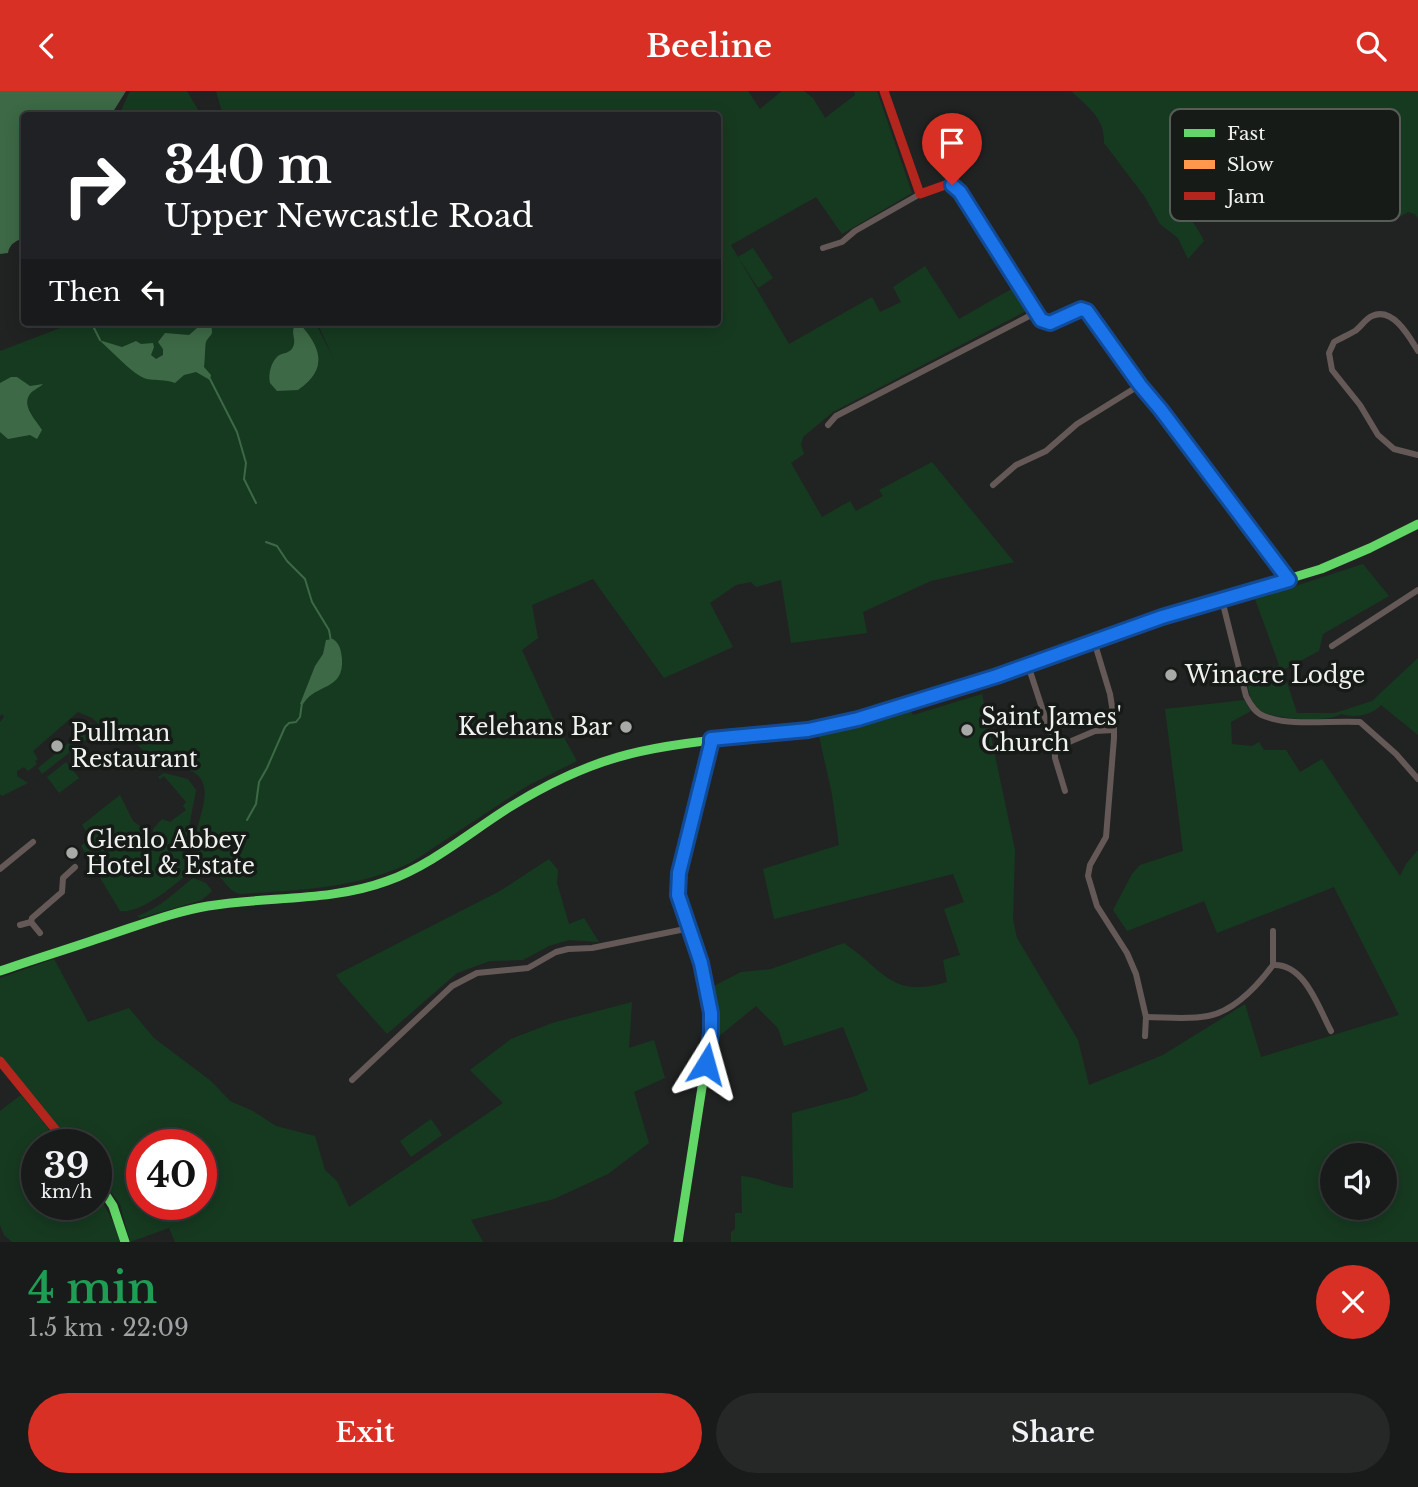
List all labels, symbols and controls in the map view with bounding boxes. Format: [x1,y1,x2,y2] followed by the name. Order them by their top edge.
[646,26,772,66] text: Beeline
[28,27,66,65] icon: back
[1352,27,1390,65] icon: search
[1170,109,1400,221] legend
[922,113,982,185] pin
[1227,122,1266,145] text: Fast
[933,124,971,162] icon: arrive
[164,135,332,196] text: 340 m
[49,140,140,231] icon: right
[1227,153,1274,176] text: Slow
[1224,185,1265,208] text: Jam
[164,196,533,236] text: Upper Newcastle Road
[135,273,173,311] icon: left
[49,276,121,308] text: Then
[1184,661,1365,689] place label: Winacre Lodge
[1163,667,1179,683] marker: Winacre Lodge
[981,703,1122,757] place label: Saint James' Church
[458,713,612,741] place label: Kelehans Bar
[71,719,198,773] place label: Pullman Restaurant
[618,719,634,735] marker: Kelehans Bar
[959,722,975,738] marker: Saint James' Church
[49,738,65,754] marker: Pullman Restaurant
[86,826,255,880] place label: Glenlo Abbey Hotel & Estate
[64,845,80,861] marker: Glenlo Abbey Hotel & Estate
[669,1027,743,1101] position arrow
[126,1129,217,1220] speed limit sign: 40
[1320,1143,1397,1220] map controls
[1320,1143,1397,1220] button: sound
[44,1144,89,1187] text: 39
[41,1181,92,1203] text: km/h
[28,1262,157,1314] text: 4 min
[1316,1265,1390,1339] button: close
[28,1314,189,1342] text: 1.5 km · 22:09
[28,1393,702,1473] button: Exit
[716,1393,1390,1473] button: Share

